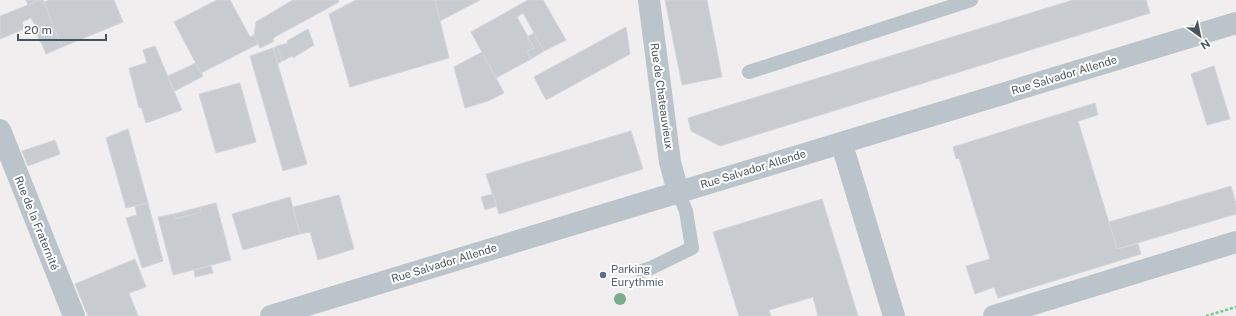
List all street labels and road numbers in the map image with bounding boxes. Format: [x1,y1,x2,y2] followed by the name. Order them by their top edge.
[649,42,675,150] street label: Rue de Chateauvieux
[1010,53,1118,97] street label: Rue Salvador Allende
[699,147,807,191] street label: Rue Salvador Allende
[13,174,61,272] street label: Rue de la Fraternité
[390,241,498,285] street label: Rue Salvador Allende

